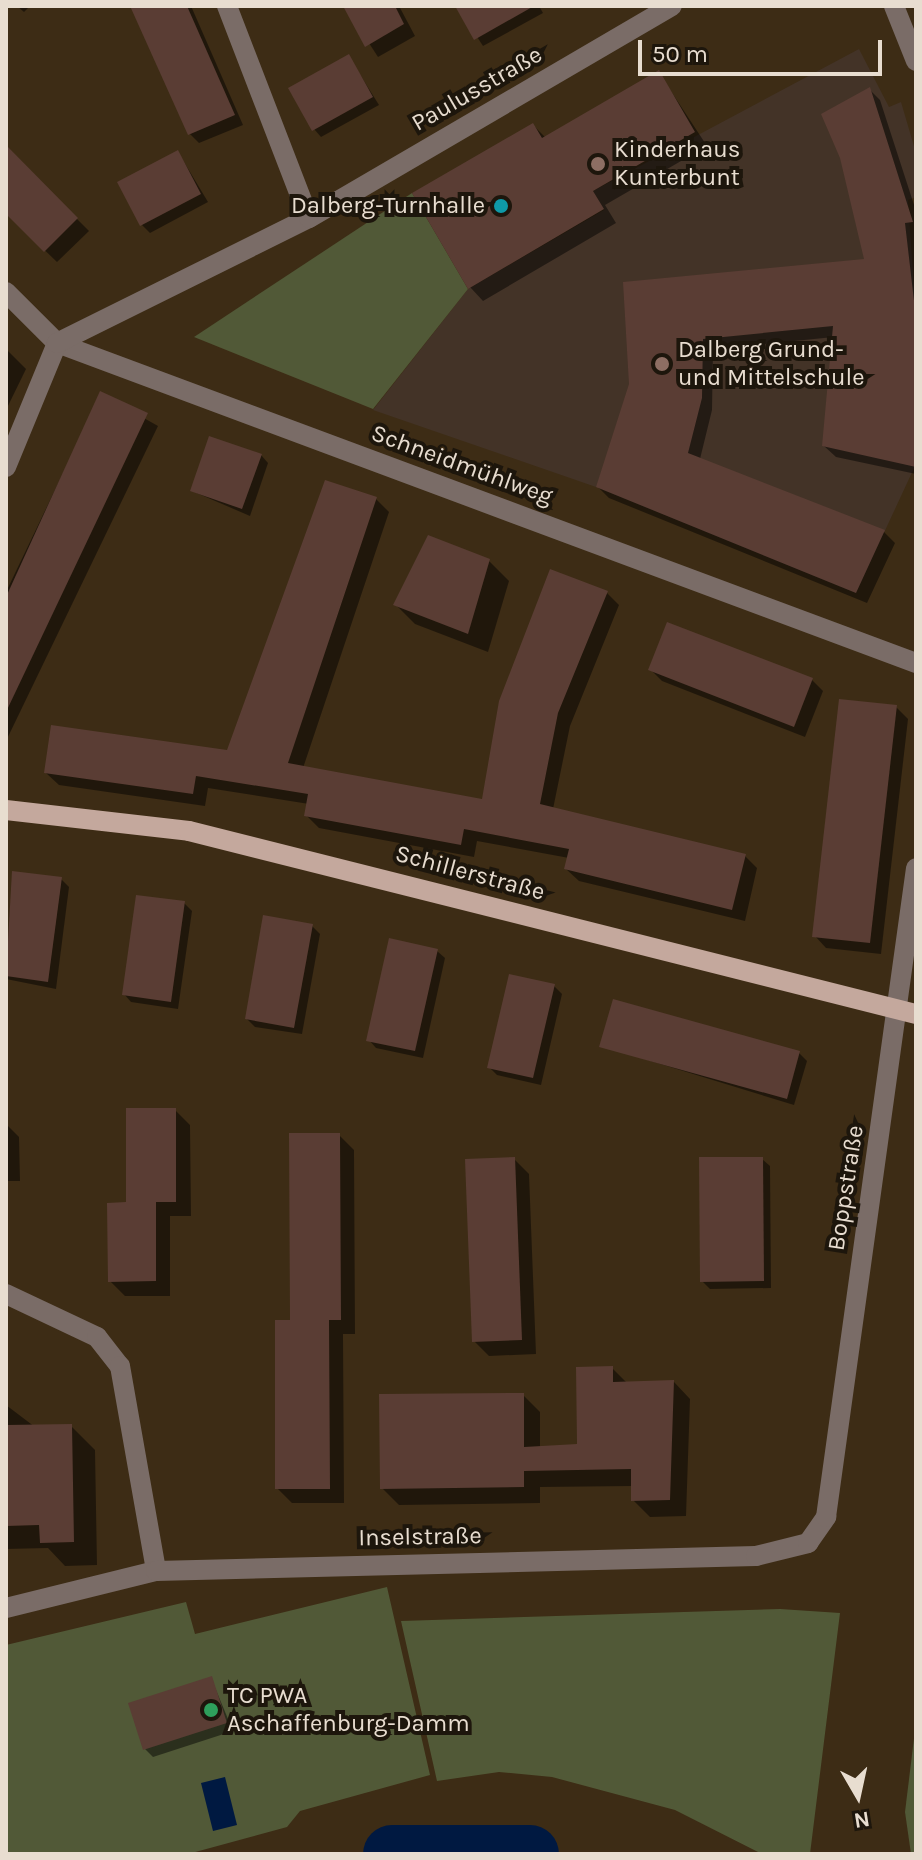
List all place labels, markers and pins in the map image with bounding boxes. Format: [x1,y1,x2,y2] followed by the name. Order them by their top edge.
[614,136,740,192] place label: Kinderhaus Kunterbunt
[589,155,607,173] marker: Kinderhaus Kunterbunt
[291,192,485,220] place label: Dalberg-Turnhalle
[492,197,510,215] marker: Dalberg-Turnhalle
[678,336,865,392] place label: Dalberg Grund- und Mittelschule
[653,355,671,373] marker: Dalberg Grund- und Mittelschule
[227,1682,470,1738] place label: TC PWA Aschaffenburg-Damm
[202,1701,220,1719] marker: TC PWA Aschaffenburg-Damm

